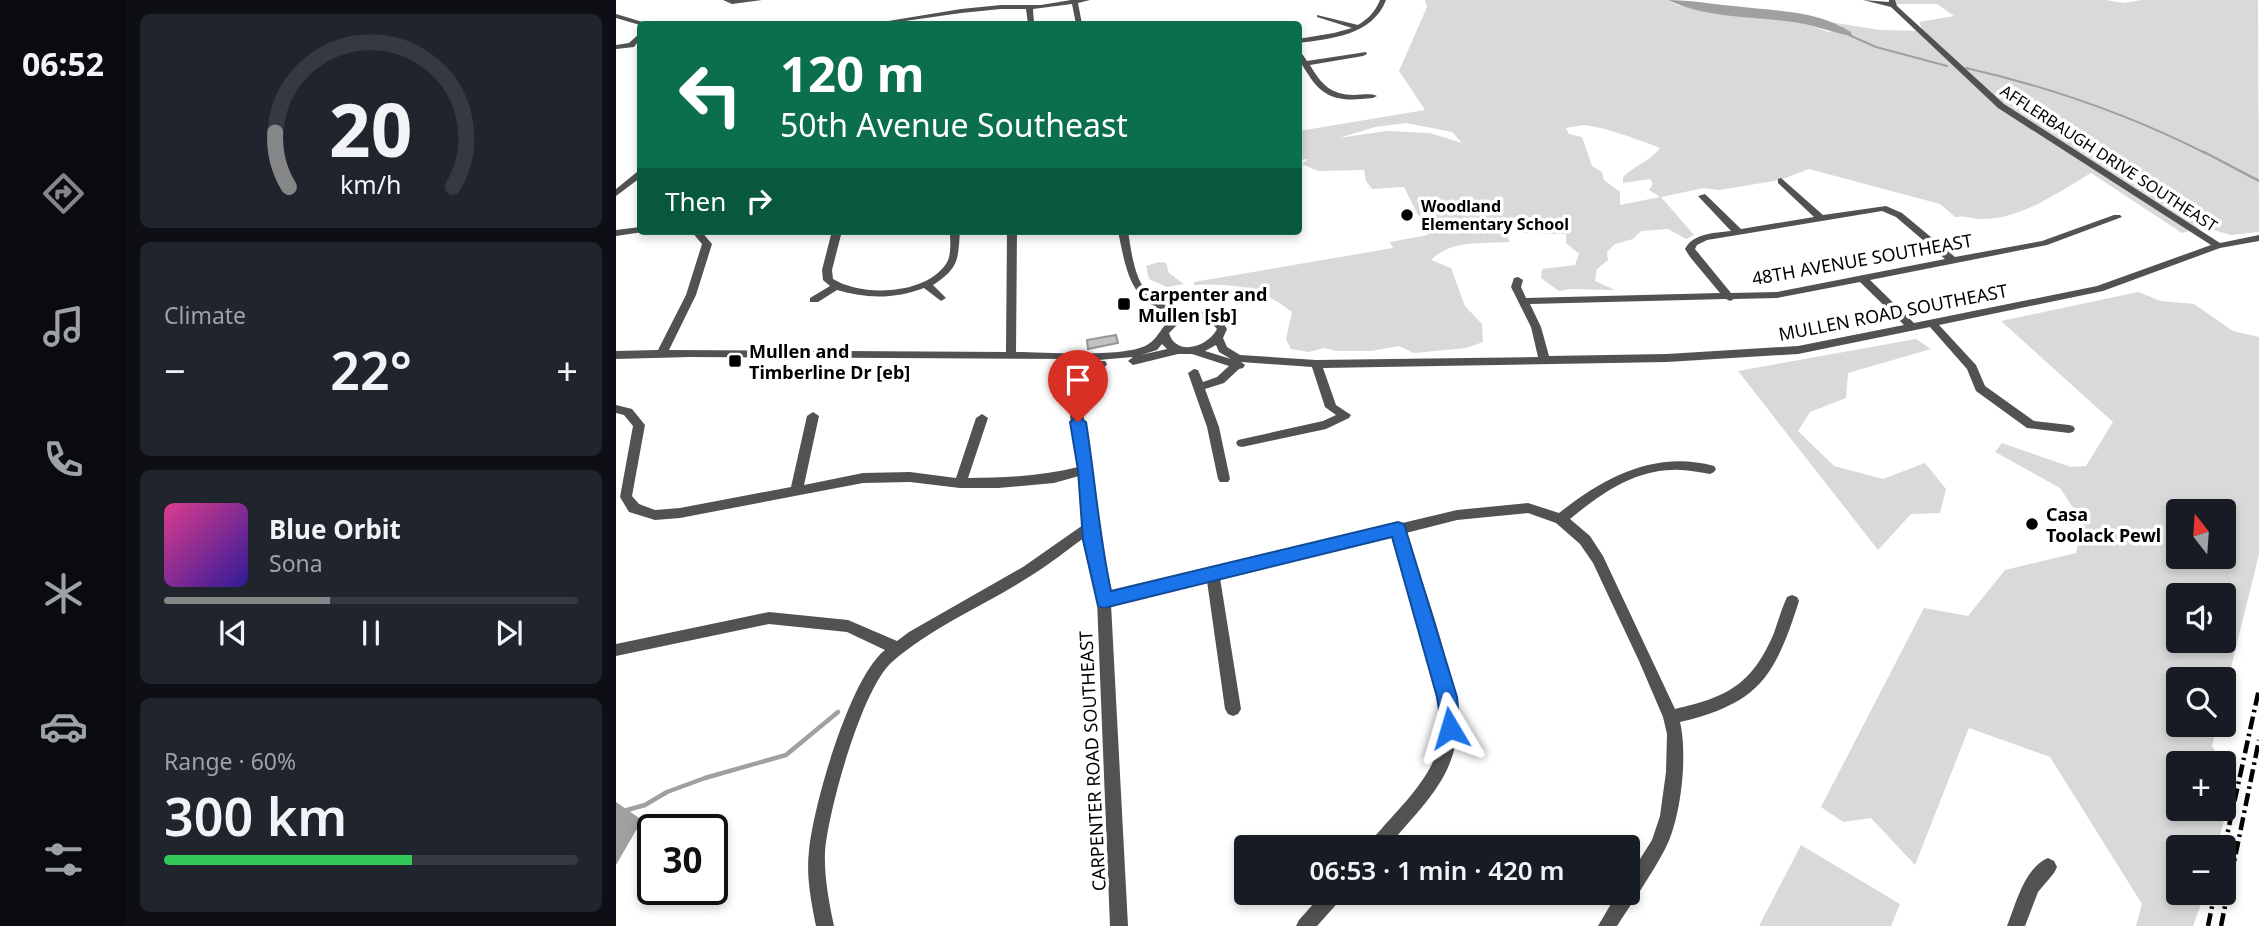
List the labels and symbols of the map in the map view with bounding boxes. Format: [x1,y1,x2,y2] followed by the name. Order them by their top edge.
[1996,80,2222,237] street label: AFFLERBAUGH DRIVE SOUTHEAST
[1421,195,1569,235] place label: Woodland Elementary School
[1399,207,1415,223] marker: Woodland Elementary School
[1750,228,1974,290] street label: 48TH AVENUE SOUTHEAST
[1776,278,2010,346] street label: MULLEN ROAD SOUTHEAST
[1138,282,1267,327] place label: Carpenter and Mullen [sb]
[1116,296,1132,312] marker: Carpenter and Mullen [sb]
[749,339,910,384] place label: Mullen and Timberline Dr [eb]
[1048,350,1108,422] pin
[727,353,743,369] marker: Mullen and Timberline Dr [eb]
[2166,499,2236,569] north arrow
[2046,502,2161,547] place label: Casa Toolack Pewl
[2024,516,2040,532] marker: Casa Toolack Pewl
[1073,630,1111,892] street label: CARPENTER ROAD SOUTHEAST
[1413,691,1487,765] position arrow
[637,814,728,905] speed limit sign: 30

